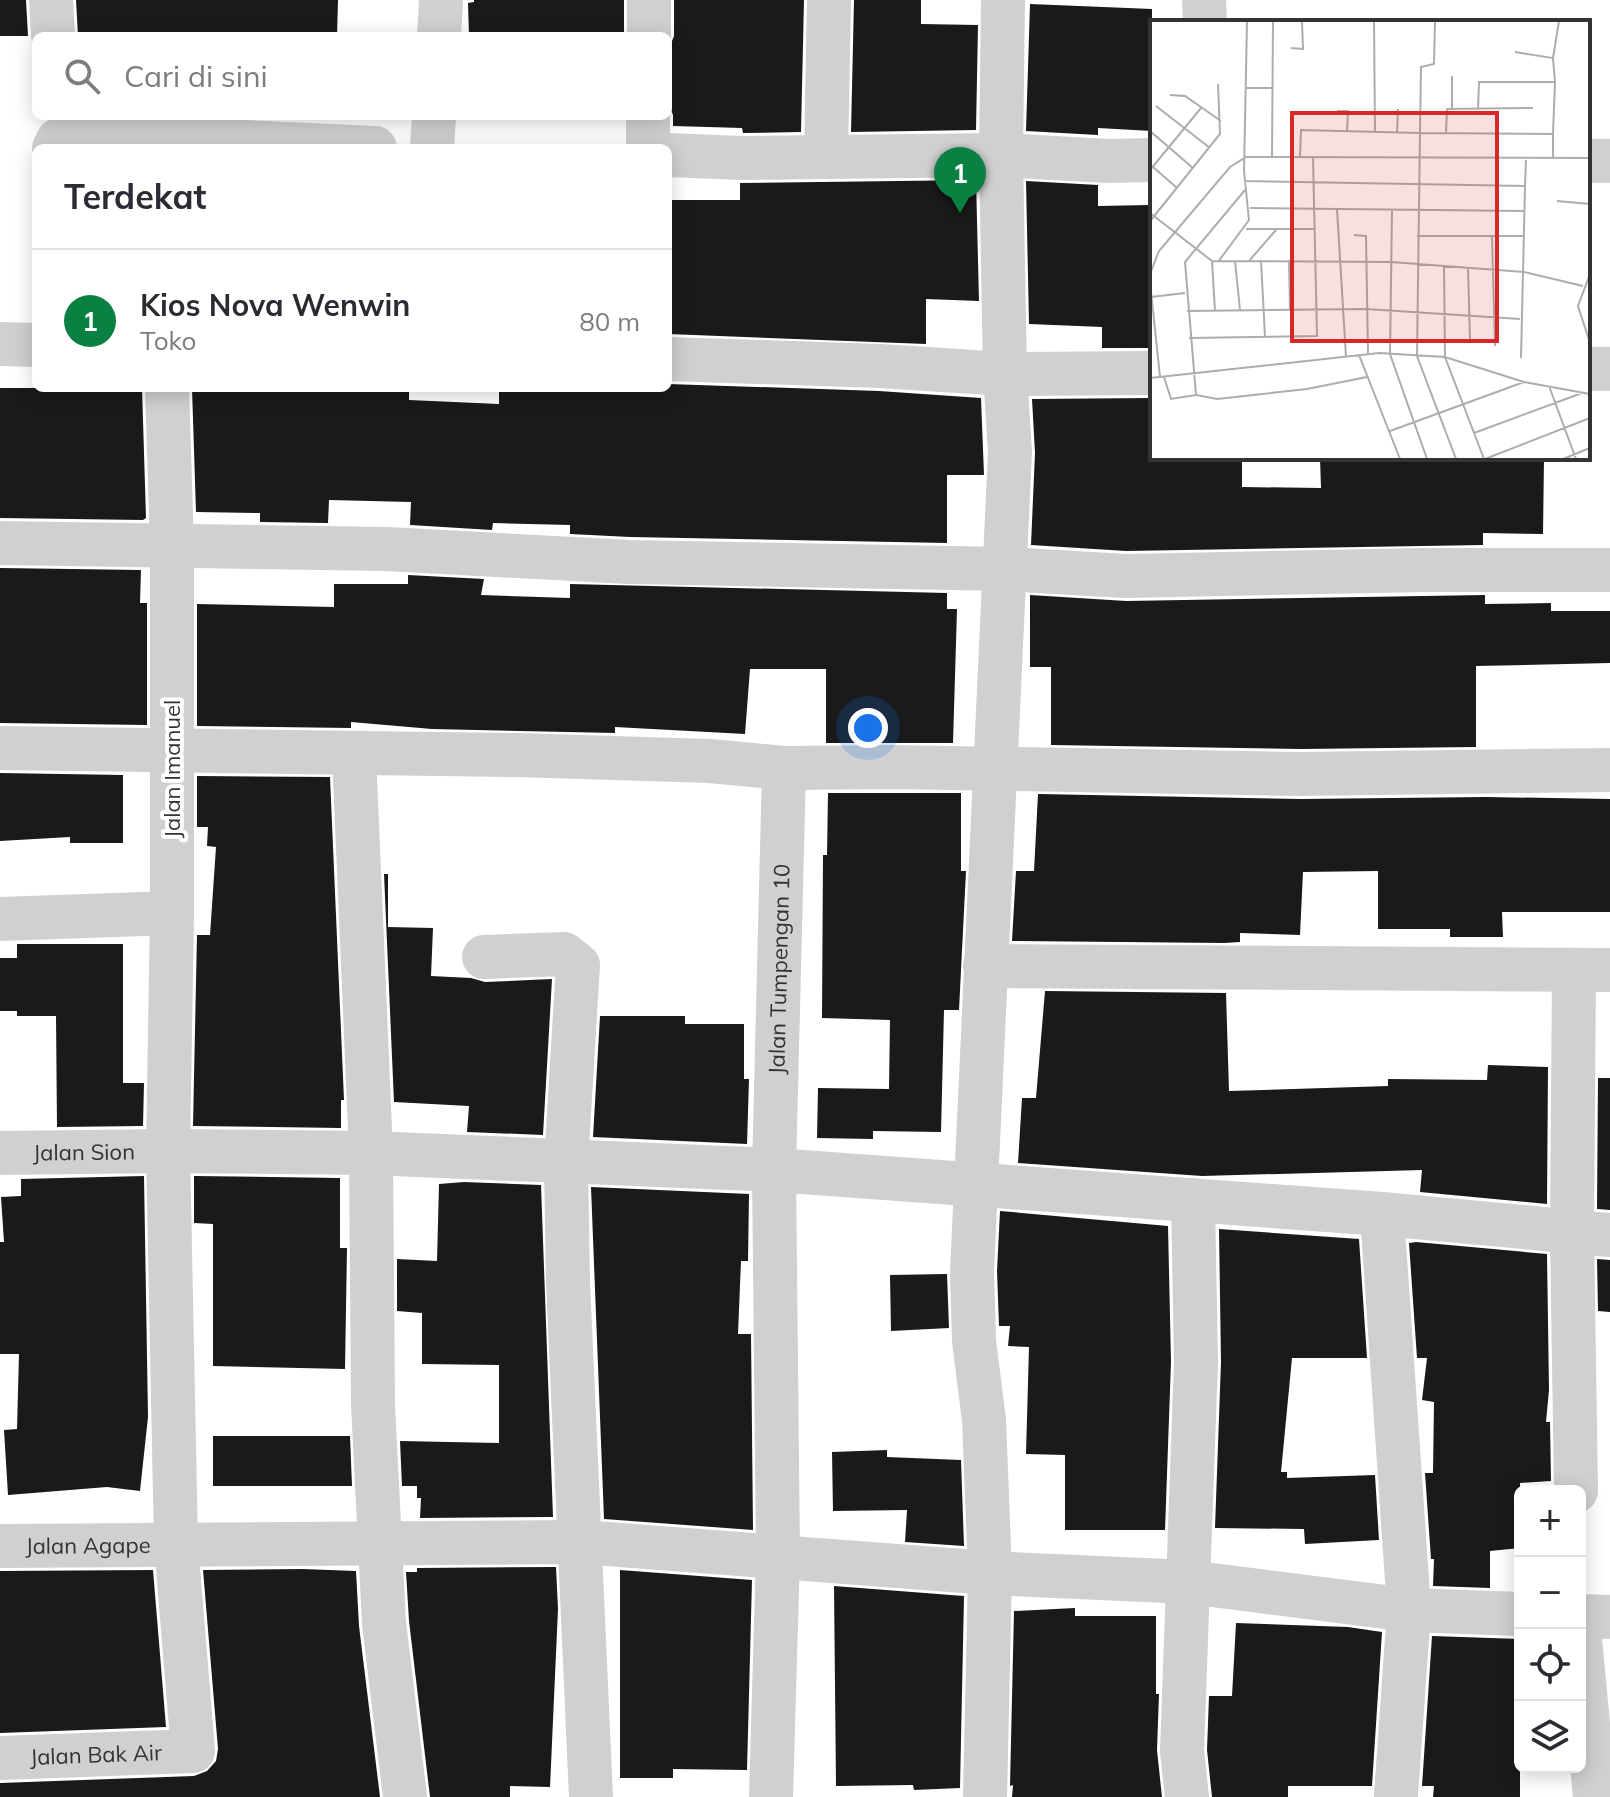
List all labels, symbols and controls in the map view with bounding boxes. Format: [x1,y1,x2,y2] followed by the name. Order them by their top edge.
[1150,20,1590,460] inset map
[32,32,672,120] search box
[60,54,104,98] icon: search
[124,57,268,95] text: Cari di sini
[934,147,986,213] pin: 1
[64,175,206,218] text: Terdekat
[140,286,410,324] text: Kios Nova Wenwin
[82,305,98,338] text: 1
[579,305,640,338] text: 80 m
[140,324,196,357] text: Toko
[158,700,186,838] street label: Jalan Imanuel
[848,708,888,748] your location
[762,863,796,1075] street label: Jalan Tumpengan 10
[33,1137,135,1167] street label: Jalan Sion
[1514,1485,1586,1773] map controls
[1514,1485,1586,1557] button: +
[25,1531,151,1560] street label: Jalan Agape
[1514,1557,1586,1629] button: −
[1514,1629,1586,1701] button: locate
[1514,1701,1586,1773] button: layers
[29,1738,163,1771] street label: Jalan Bak Air

